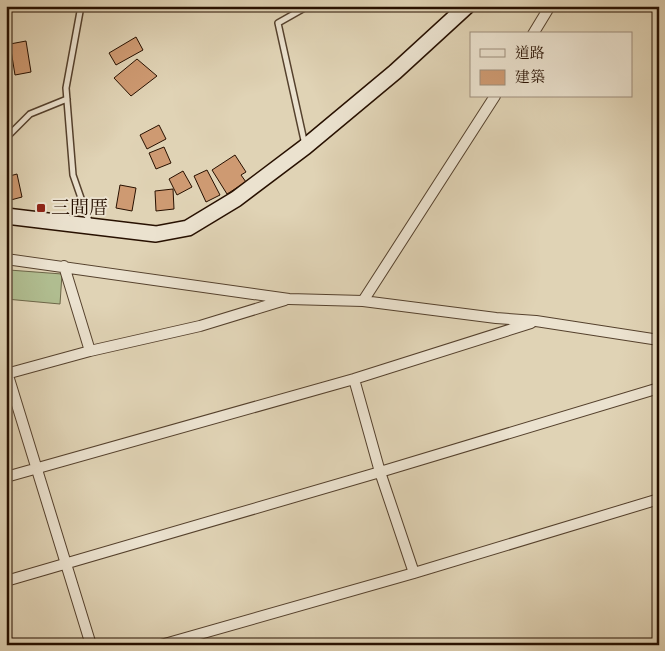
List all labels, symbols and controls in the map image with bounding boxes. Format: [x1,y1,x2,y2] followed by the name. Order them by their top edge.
[470,32,632,98] legend
[515,43,545,63] text: 道路
[515,67,545,87] text: 建築
[51,195,108,221] place label: 三間厝
[35,202,47,214] marker: 三間厝

